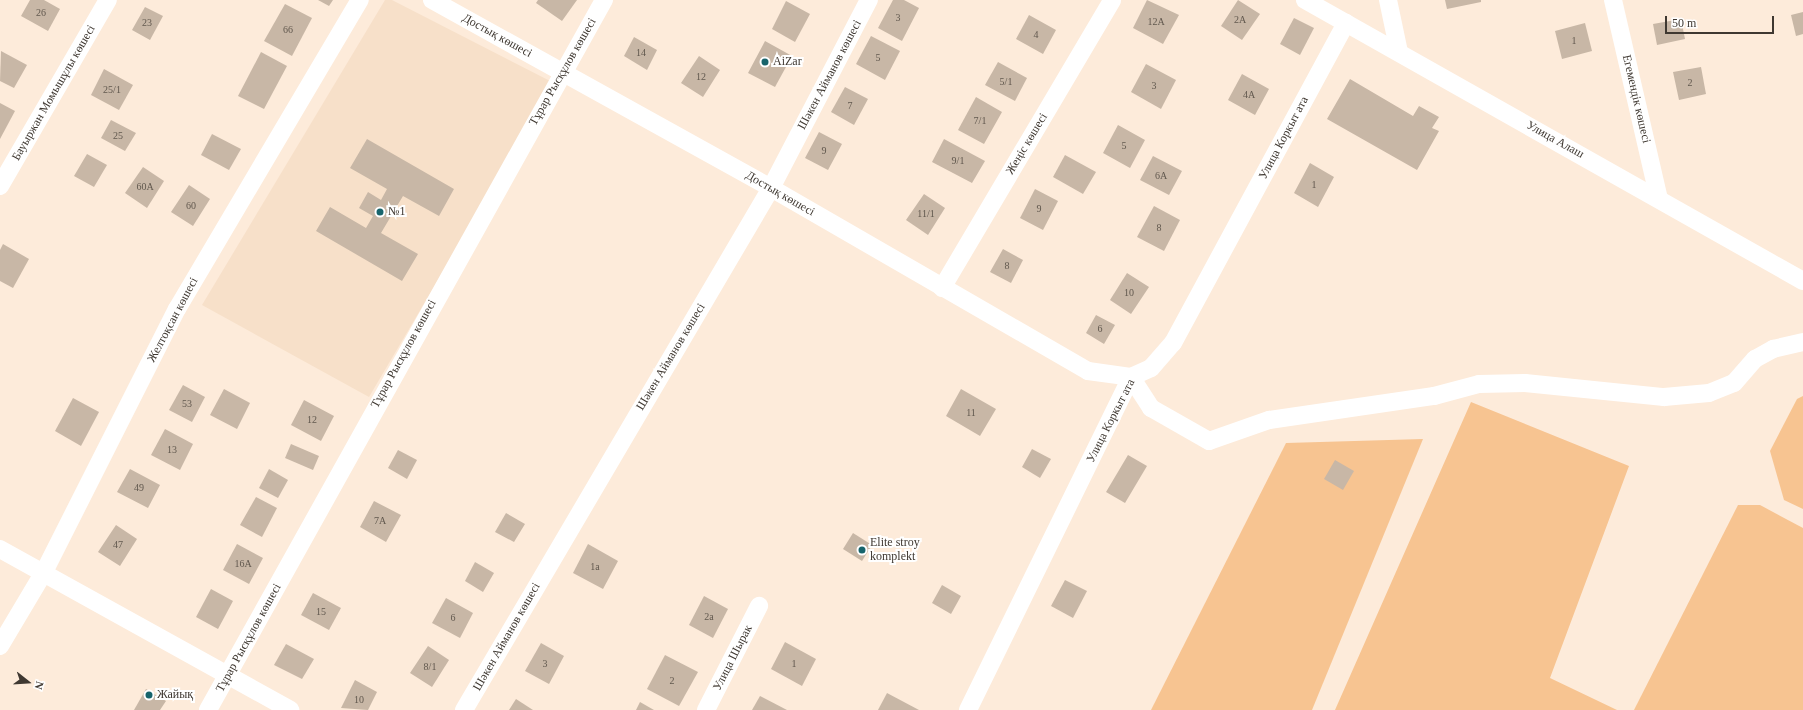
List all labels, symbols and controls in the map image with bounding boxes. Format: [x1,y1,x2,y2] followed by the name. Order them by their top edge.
[36,7,46,19] house number: 26
[1667,8,1776,34] scale bar
[460,11,534,61] street label: Достық көшесі
[896,12,900,24] house number: 3
[1234,14,1246,26] house number: 2А
[526,16,600,128] street label: Тұрар Рысқұлов көшесі
[1147,16,1165,28] house number: 12А
[1672,16,1696,30] text: 50 m
[142,17,152,29] house number: 23
[795,18,865,132] street label: Шәкен Айманов көшесі
[9,23,99,163] street label: Бауыржан Момышұлы көшесі
[283,24,293,36] house number: 66
[1034,29,1038,41] house number: 4
[1572,35,1576,47] house number: 1
[636,47,646,59] house number: 14
[876,52,880,64] house number: 5
[1619,53,1653,145] street label: Егемендік көшесі
[773,55,802,69] place label: AiZar
[760,57,770,67] marker: AiZar
[696,71,706,83] house number: 12
[1000,76,1012,88] house number: 5/1
[1688,77,1692,89] house number: 2
[1152,80,1156,92] house number: 3
[103,84,121,96] house number: 25/1
[1243,89,1255,101] house number: 4А
[1256,94,1312,182] street label: Улица Коркыт ата
[848,100,852,112] house number: 7
[1003,111,1051,177] street label: Жеңіс көшесі
[974,115,986,127] house number: 7/1
[1524,118,1586,162] street label: Улица Алаш
[113,130,123,142] house number: 25
[1122,140,1126,152] house number: 5
[822,145,826,157] house number: 9
[952,155,964,167] house number: 9/1
[743,168,817,220] street label: Достық көшесі
[1155,170,1167,182] house number: 6А
[1312,179,1316,191] house number: 1
[136,181,154,193] house number: 60А
[186,200,196,212] house number: 60
[1036,203,1042,215] house number: 9
[388,205,405,219] place label: №1
[375,207,385,217] marker: №1
[917,208,935,220] house number: 11/1
[1156,222,1162,234] house number: 8
[1004,260,1010,272] house number: 8
[145,275,201,365] street label: Желтоқсан көшесі
[1124,287,1134,299] house number: 10
[368,297,440,411] street label: Тұрар Рысқұлов көшесі
[633,301,709,413] street label: Шәкен Айманов көшесі
[1098,323,1102,335] house number: 6
[1084,377,1138,465] street label: Улица Коркыт ата
[182,398,192,410] house number: 53
[966,407,976,419] house number: 11
[307,414,317,426] house number: 12
[167,444,177,456] house number: 13
[134,482,144,494] house number: 49
[374,515,386,527] house number: 7А
[870,536,920,564] place label: Elite stroy komplekt
[113,539,123,551] house number: 47
[857,545,867,555] marker: Elite stroy komplekt
[234,558,252,570] house number: 16А
[590,561,600,573] house number: 1а
[213,581,285,695] street label: Тұрар Рысқұлов көшесі
[470,581,544,693] street label: Шәкен Айманов көшесі
[316,606,326,618] house number: 15
[704,611,714,623] house number: 2а
[450,612,456,624] house number: 6
[710,623,756,693] street label: Улица Шырак
[542,658,548,670] house number: 3
[792,658,796,670] house number: 1
[424,661,436,673] house number: 8/1
[8,662,48,702] north arrow
[670,675,674,687] house number: 2
[33,680,46,691] text: N
[157,688,193,702] place label: Жайық
[144,690,154,700] marker: Жайық
[354,694,364,706] house number: 10

